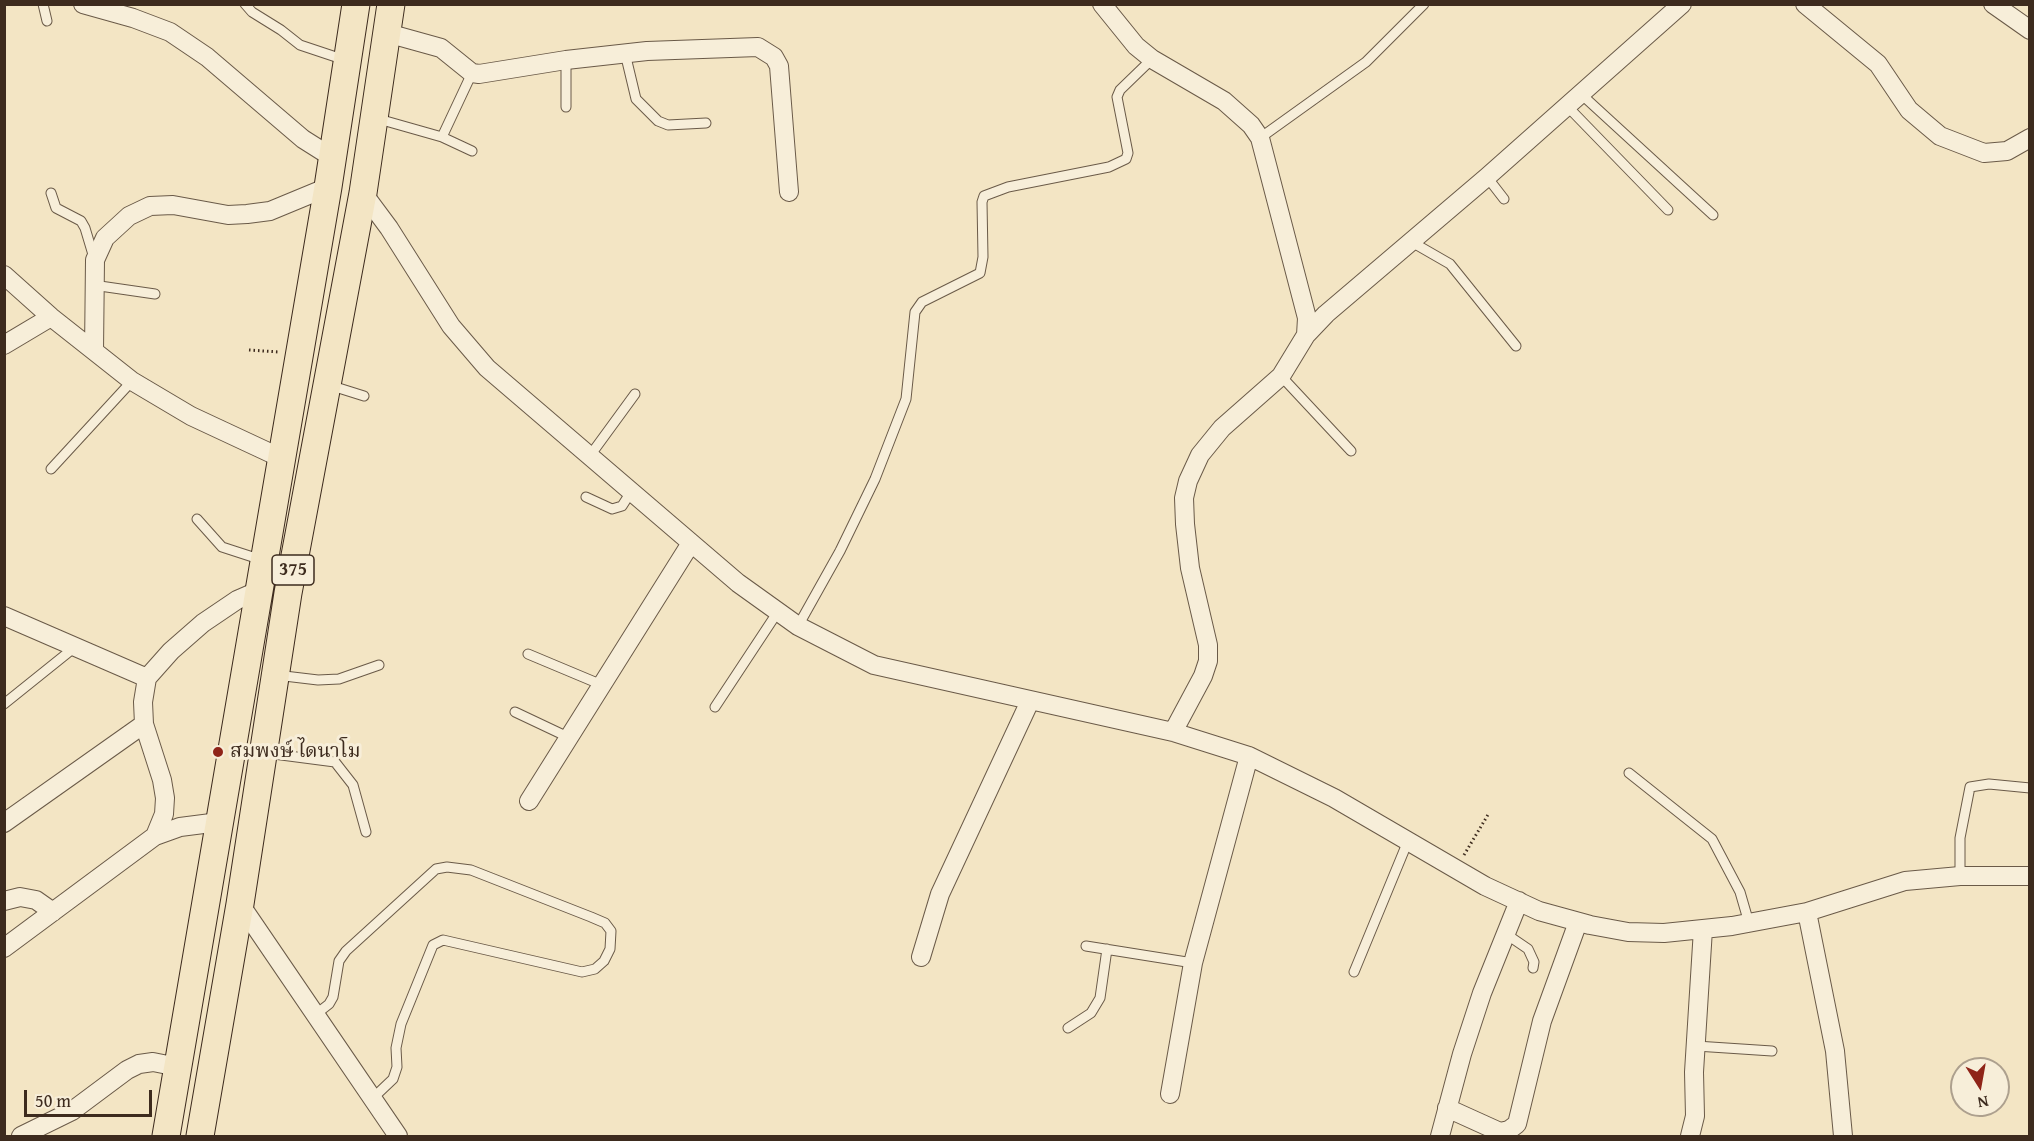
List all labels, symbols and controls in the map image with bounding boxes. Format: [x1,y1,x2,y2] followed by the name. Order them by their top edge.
[272,555,314,585] road number: 375
[230,740,361,764] place label: สมพงษ์ ไดนาโม
[211,745,225,759] marker: สมพงษ์ ไดนาโม
[1950,1057,2010,1117] north arrow
[27,1078,154,1116] scale bar
[35,1087,71,1114] text: 50 m
[1976,1090,1991,1116] text: N

